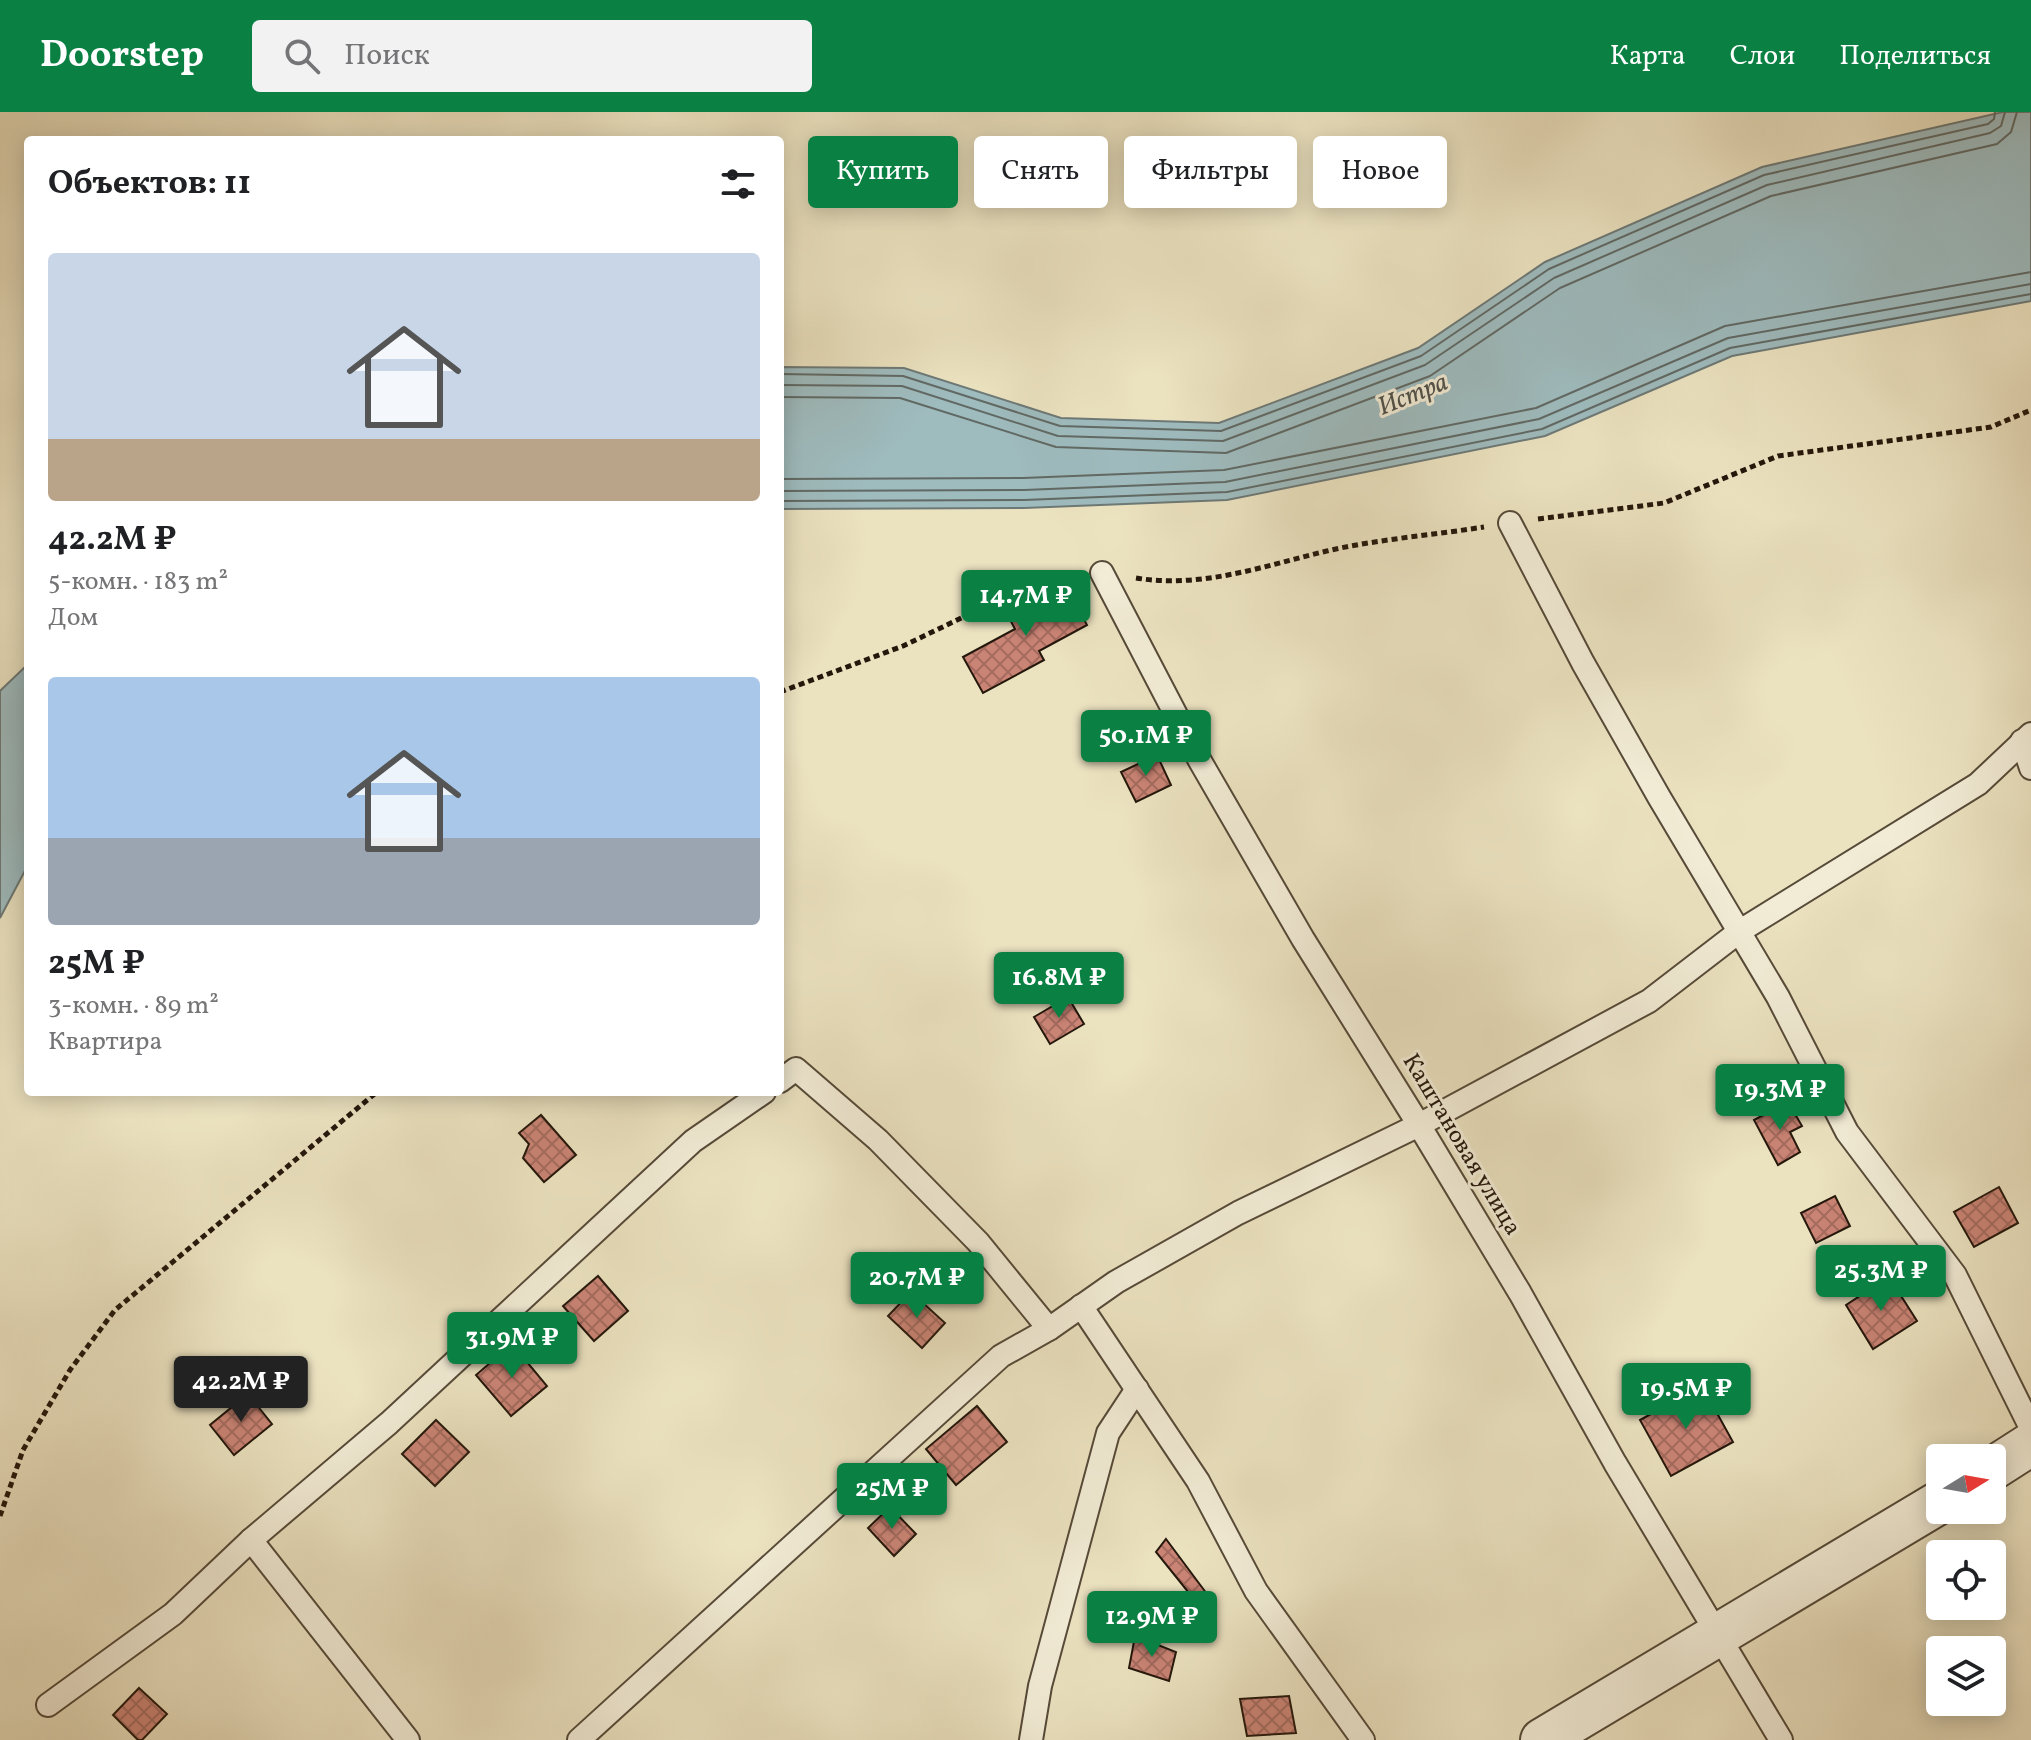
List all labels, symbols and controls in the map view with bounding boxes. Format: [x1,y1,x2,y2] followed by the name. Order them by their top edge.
[252,20,812,92] search box
[40,30,204,83] text: Doorstep
[280,34,324,78] icon: search
[344,35,430,77] text: Поиск
[1610,37,1686,76] text: Карта
[1730,37,1795,76] text: Слои
[1839,37,1991,76] text: Поделиться
[808,136,958,208] chip: Купить
[974,136,1108,208] chip: Снять
[1124,136,1297,208] chip: Фильтры
[1313,136,1447,208] chip: Новое
[48,161,251,208] text: Объектов: 11
[716,162,760,206] icon: filters
[332,305,476,449] icon: home
[1372,365,1454,425] water label: Истра
[48,517,177,564] text: 42.2M ₽
[48,564,228,600] text: 5-комн. · 183 m²
[952,570,1100,638] pin: 14.7M ₽
[979,578,1073,614] text: 14.7M ₽
[48,600,98,636] text: Дом
[1072,710,1220,778] pin: 50.1M ₽
[1099,718,1193,754] text: 50.1M ₽
[332,729,476,873] icon: home
[48,941,145,988] text: 25M ₽
[985,952,1133,1020] pin: 16.8M ₽
[1012,960,1106,996] text: 16.8M ₽
[48,988,219,1024] text: 3-комн. · 89 m²
[48,1024,162,1060] text: Квартира
[1393,1048,1529,1242] street label: Каштановая улица
[1706,1064,1854,1132] pin: 19.3M ₽
[1733,1072,1827,1108] text: 19.3M ₽
[1807,1245,1955,1313] pin: 25.3M ₽
[843,1252,991,1320] pin: 20.7M ₽
[1834,1253,1928,1289] text: 25.3M ₽
[869,1260,965,1296] text: 20.7M ₽
[438,1312,586,1380] pin: 31.9M ₽
[465,1320,559,1356] text: 31.9M ₽
[167,1356,315,1424] pin: 42.2M ₽
[1612,1363,1760,1431] pin: 19.5M ₽
[192,1364,290,1400] text: 42.2M ₽
[1640,1371,1732,1407] text: 19.5M ₽
[1926,1444,2006,1524] north arrow
[1926,1444,2006,1716] map controls
[836,1463,948,1531] pin: 25M ₽
[855,1471,929,1507] text: 25M ₽
[1926,1540,2006,1620] button: locate
[1078,1591,1226,1659] pin: 12.9M ₽
[1105,1599,1199,1635] text: 12.9M ₽
[1926,1636,2006,1716] button: layers

